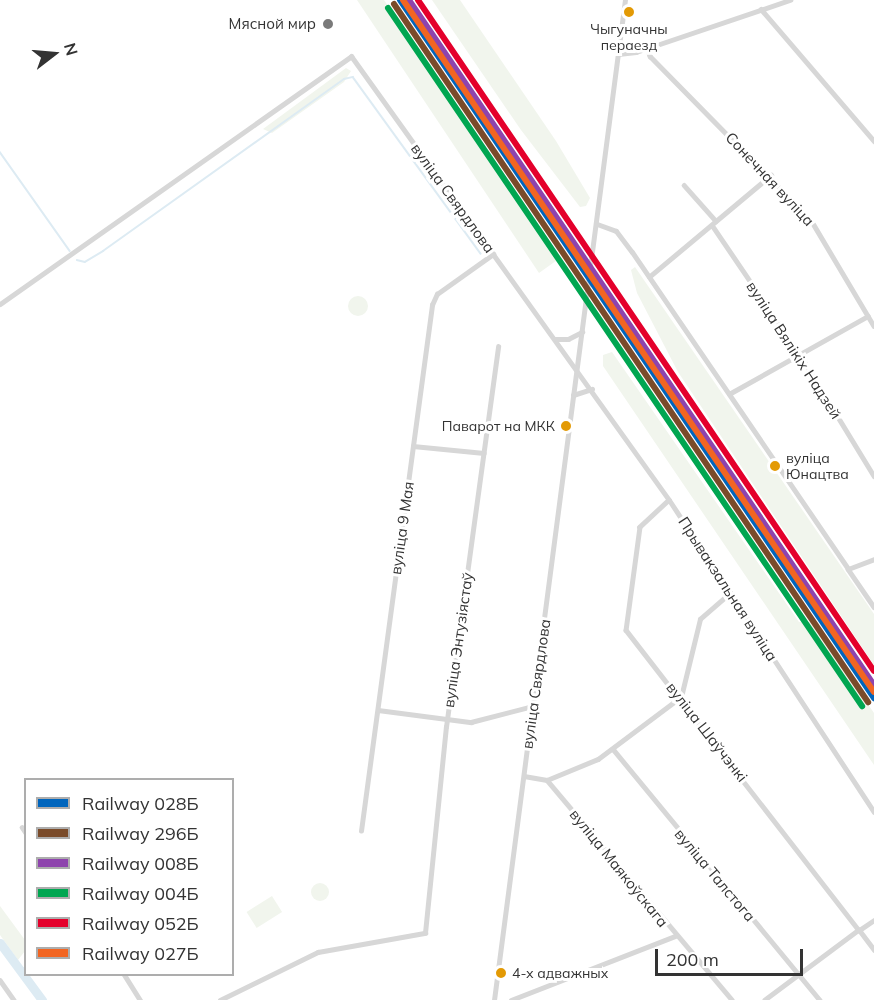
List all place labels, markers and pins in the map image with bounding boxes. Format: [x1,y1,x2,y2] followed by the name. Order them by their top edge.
[623,6,635,18] marker: Чыгуначны пераезд
[229,15,316,33] place label: Мясной мир
[321,17,335,31] marker: Мясной мир
[590,21,668,54] place label: Чыгуначны пераезд
[442,418,555,434] place label: Паварот на МКК
[560,420,572,432] marker: Паварот на МКК
[786,450,849,482] place label: вуліца Юнацтва
[769,460,781,472] marker: вуліца Юнацтва
[512,965,608,981] place label: 4-х адважных
[495,967,507,979] marker: 4-х адважных

